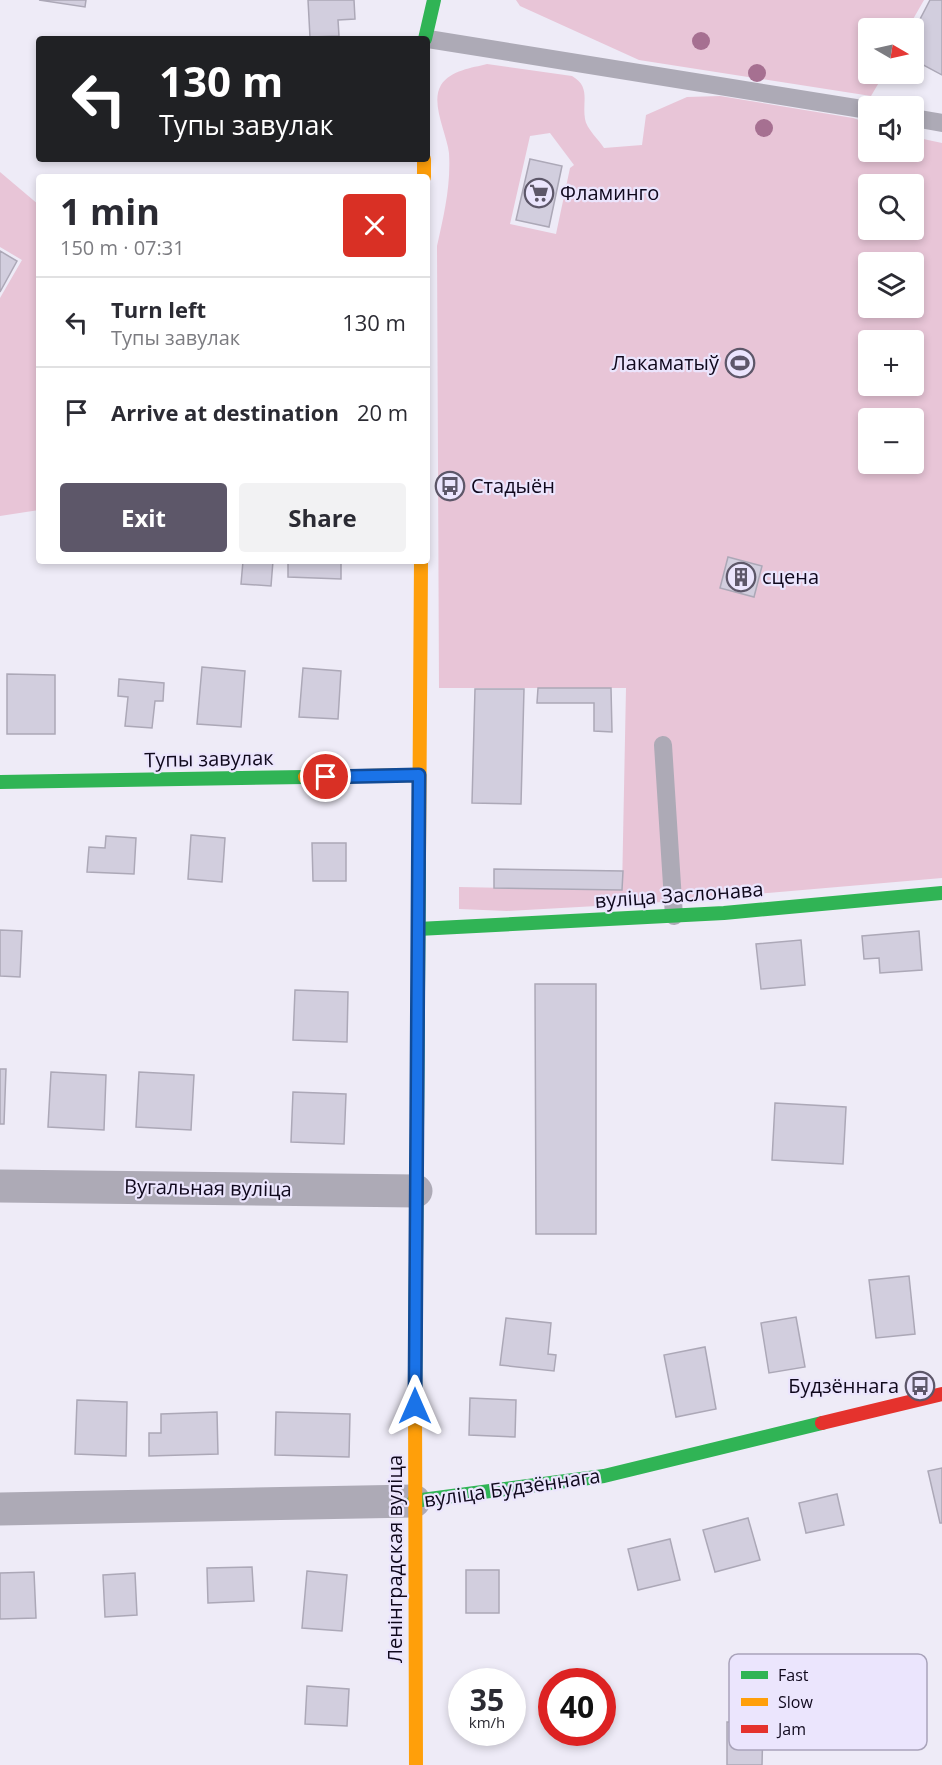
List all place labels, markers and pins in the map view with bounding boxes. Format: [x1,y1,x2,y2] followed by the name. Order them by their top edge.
[523,177,555,209] supermarket icon: Фламинго
[560,179,659,206] place label: Фламинго
[724,347,756,379] sports icon: Лакаматыў
[612,349,720,376] place label: Лакаматыў
[434,470,466,502] bus stop icon: Стадыён
[471,472,555,499] place label: Стадыён
[725,561,757,593] building icon: сцена
[762,563,819,590] place label: сцена
[300,751,351,802] pin
[904,1370,936,1402] bus stop icon: Будзённага
[788,1372,899,1399] place label: Будзённага

